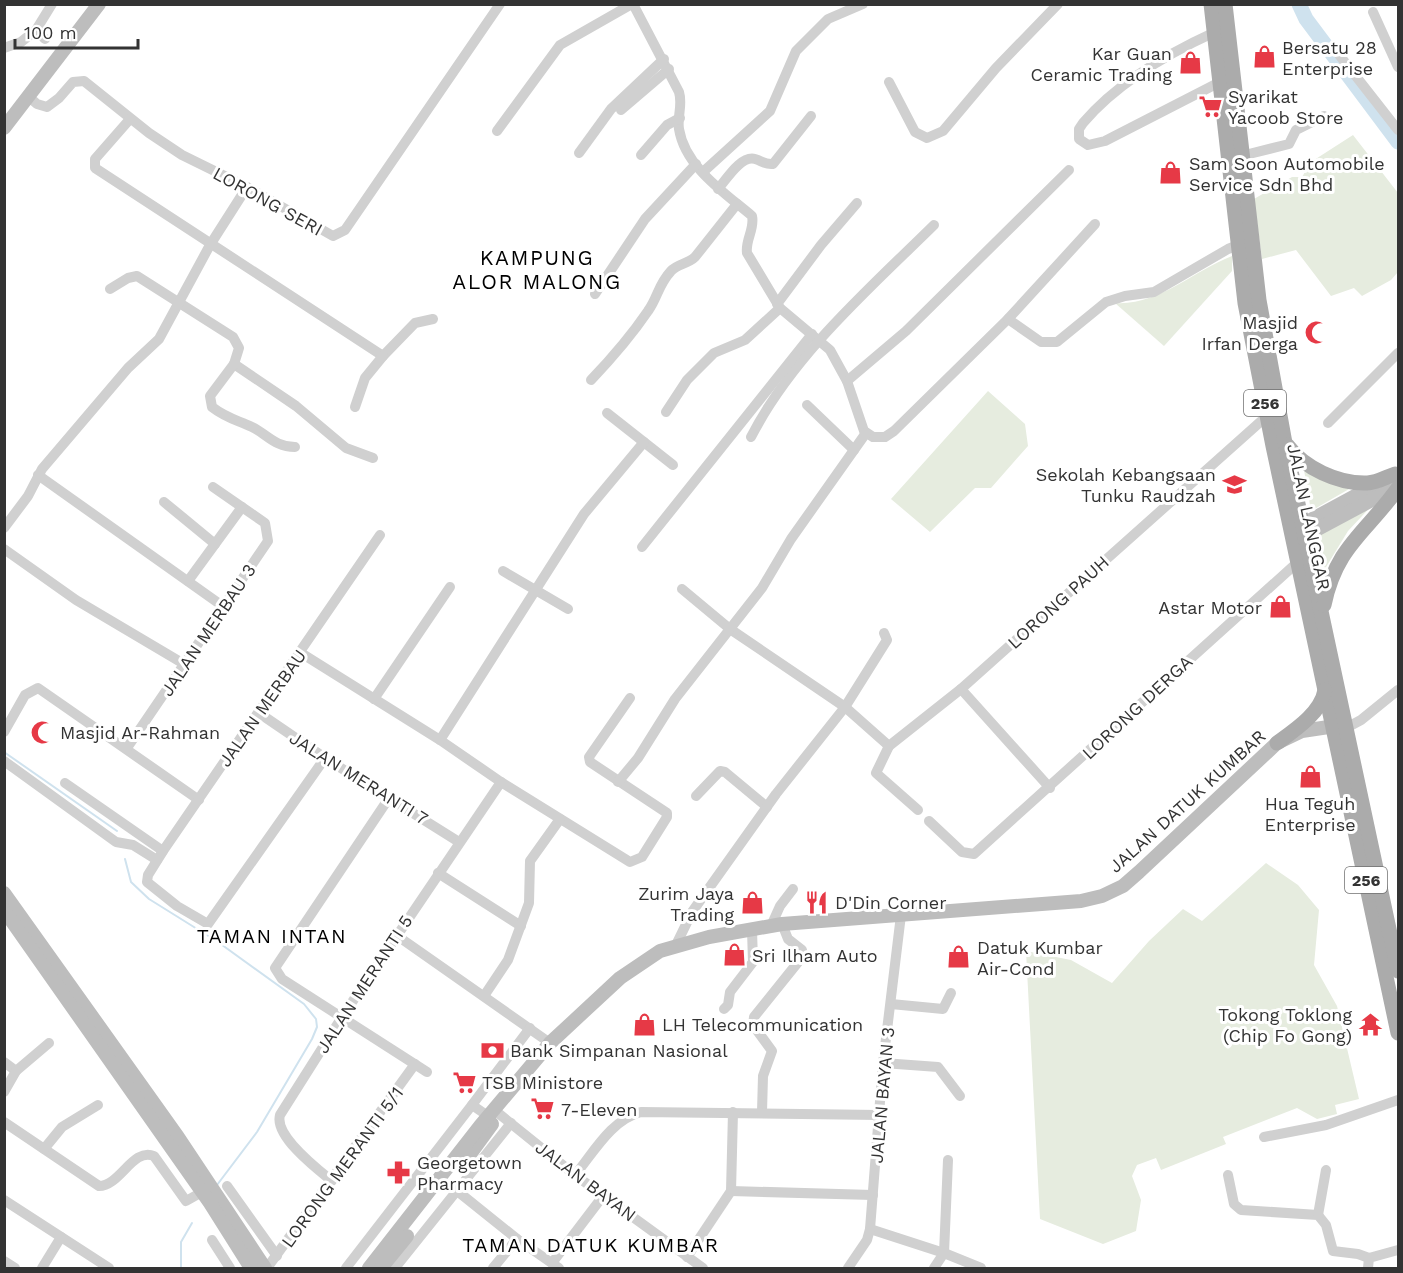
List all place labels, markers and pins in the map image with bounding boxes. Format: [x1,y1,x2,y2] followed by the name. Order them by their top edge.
[1282,37,1377,79] place label: Bersatu 28 Enterprise
[1031,43,1172,85] place label: Kar Guan Ceramic Trading
[1251,44,1277,70] shop icon: Bersatu 28 Enterprise
[1177,50,1203,76] shop icon: Kar Guan Ceramic Trading
[1228,86,1343,128] place label: Syarikat Yacoob Store
[1197,93,1223,119] supermarket icon: Syarikat Yacoob Store
[1189,153,1385,195] place label: Sam Soon Automobile Service Sdn Bhd
[1158,160,1184,186] shop icon: Sam Soon Automobile Service Sdn Bhd
[1201,312,1298,354] place label: Masjid Irfan Derga
[1303,319,1329,345] mosque icon: Masjid Irfan Derga
[1036,464,1216,506] place label: Sekolah Kebangsaan Tunku Raudzah
[1221,471,1247,497] school or university icon: Sekolah Kebangsaan Tunku Raudzah
[1267,594,1293,620] shop icon: Astar Motor
[1158,597,1262,618] place label: Astar Motor
[29,719,55,745] mosque icon: Masjid Ar-Rahman
[60,722,220,743] place label: Masjid Ar-Rahman
[1297,764,1323,790] shop icon: Hua Teguh Enterprise
[1264,793,1356,835] place label: Hua Teguh Enterprise
[638,883,734,925] place label: Zurim Jaya Trading
[804,889,830,915] restaurant icon: D'Din Corner
[739,890,765,916] shop icon: Zurim Jaya Trading
[835,892,947,913] place label: D'Din Corner
[977,937,1103,979] place label: Datuk Kumbar Air-Cond
[721,942,747,968] shop icon: Sri Ilham Auto
[946,944,972,970] shop icon: Datuk Kumbar Air-Cond
[752,945,878,966] place label: Sri Ilham Auto
[1218,1004,1352,1046] place label: Tokong Toklong (Chip Fo Gong)
[631,1011,657,1037] shop icon: LH Telecommunication
[1357,1011,1383,1037] temple icon: Tokong Toklong (Chip Fo Gong)
[662,1014,863,1035] place label: LH Telecommunication
[479,1037,505,1063] bank icon: Bank Simpanan Nasional
[510,1040,728,1061] place label: Bank Simpanan Nasional
[451,1069,477,1095] supermarket icon: TSB Ministore
[482,1072,603,1093] place label: TSB Ministore
[530,1096,556,1122] supermarket icon: 7-Eleven
[561,1099,637,1120] place label: 7-Eleven
[417,1152,522,1194] place label: Georgetown Pharmacy
[386,1159,412,1185] pharmacy icon: Georgetown Pharmacy

